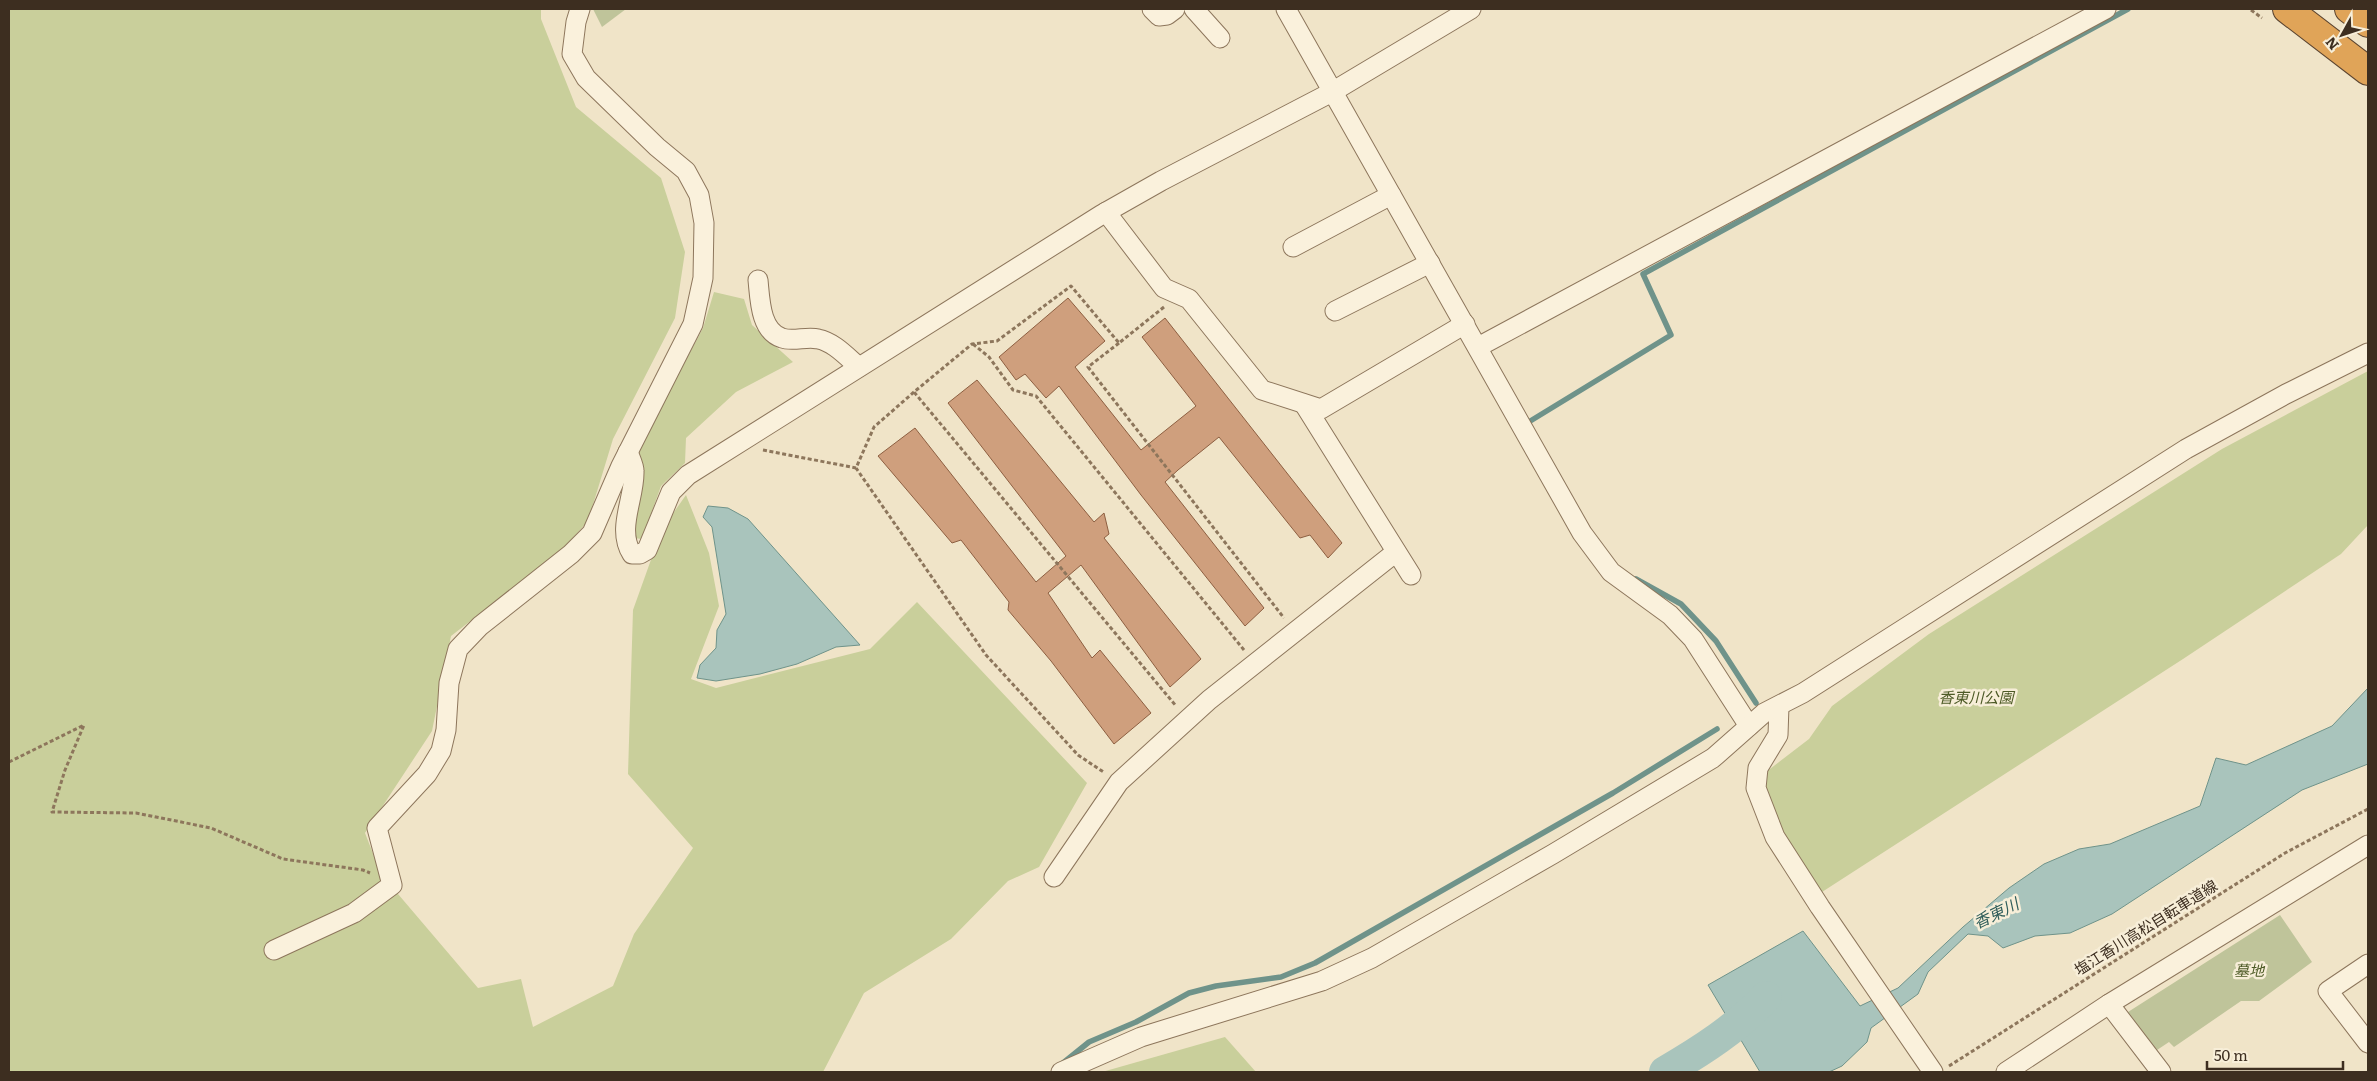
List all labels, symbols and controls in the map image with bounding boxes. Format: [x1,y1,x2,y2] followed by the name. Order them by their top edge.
[2317,10,2367,60] north arrow
[2320,33,2343,55] text: N
[1938,685,2015,708] park label: 香東川公園
[2069,873,2221,980] street label: 塩江香川高松自転車道線
[1969,890,2024,933] water label: 香東川
[2234,958,2266,981] park label: 墓地
[2207,1038,2343,1070] scale bar
[2214,1043,2248,1066] text: 50 m

